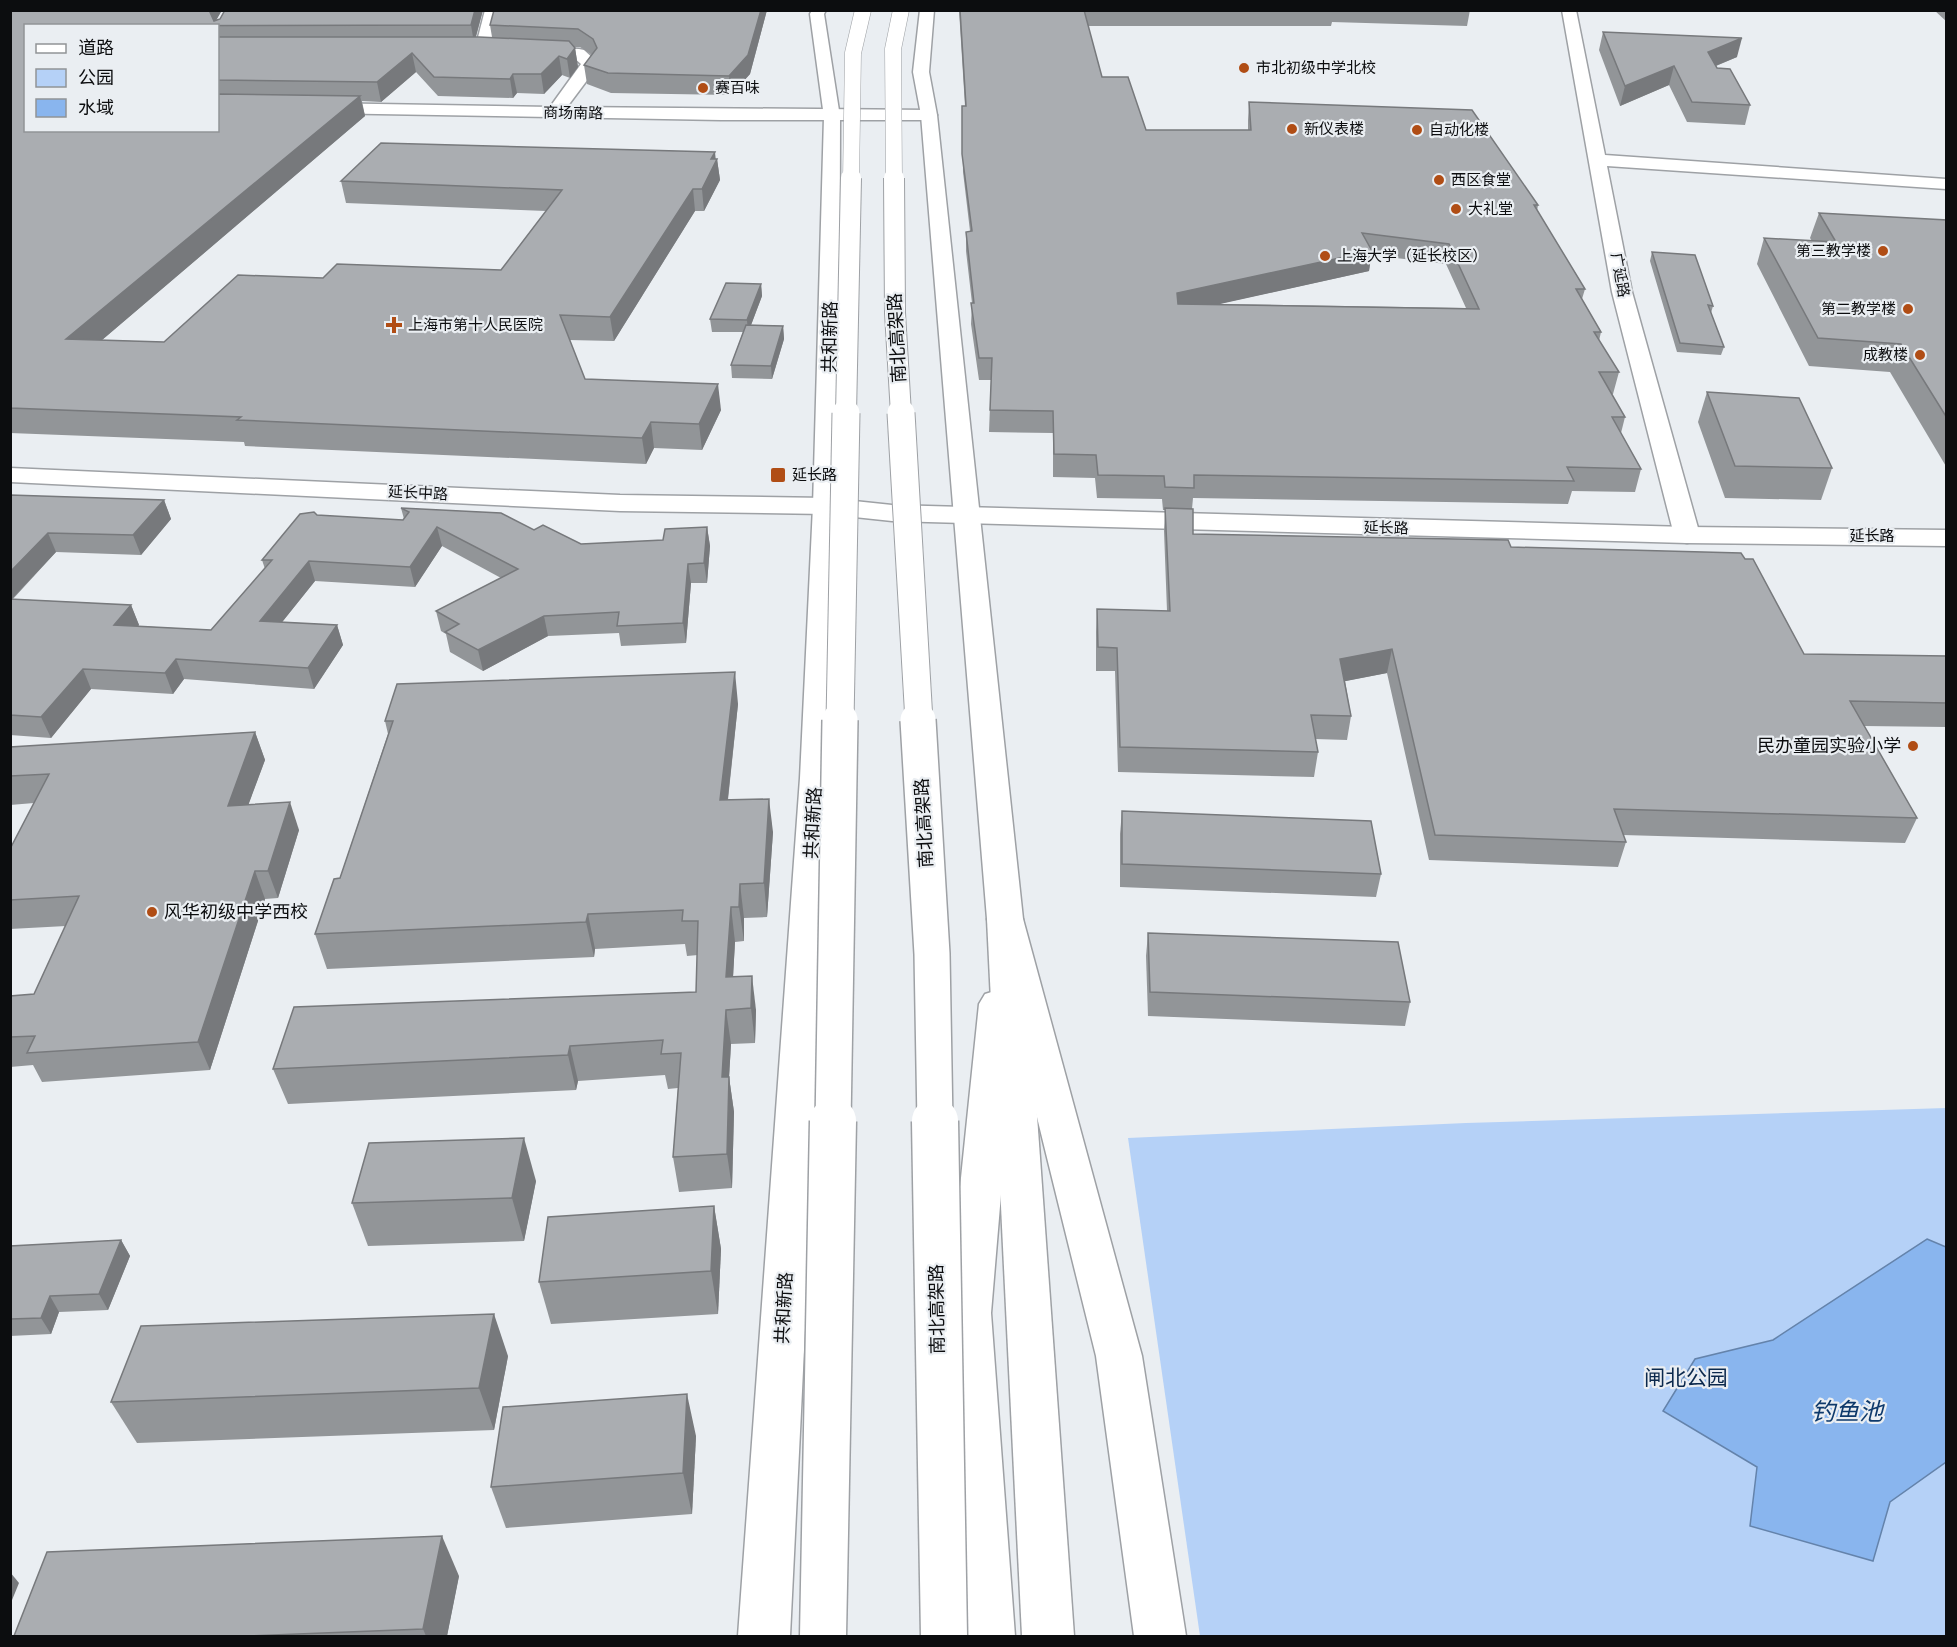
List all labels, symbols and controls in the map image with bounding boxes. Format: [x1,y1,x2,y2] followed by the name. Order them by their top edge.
[24,24,219,132] legend
[78,37,114,59] text: 道路
[1256,59,1376,77] place label: 市北初级中学北校
[1237,61,1251,75] marker: 市北初级中学北校
[78,67,114,89] text: 公园
[715,79,760,97] place label: 赛百味
[696,81,710,95] marker: 赛百味
[78,97,114,119] text: 水域
[543,103,603,123] street label: 商场南路
[1304,120,1364,138] place label: 新仪表楼
[1429,121,1489,139] place label: 自动化楼
[1285,122,1299,136] marker: 新仪表楼
[1410,123,1424,137] marker: 自动化楼
[1451,171,1511,189] place label: 西区食堂
[1432,173,1446,187] marker: 西区食堂
[1468,200,1513,218] place label: 大礼堂
[1449,202,1463,216] marker: 大礼堂
[1796,242,1871,260] place label: 第三教学楼
[1876,244,1890,258] marker: 第三教学楼
[1337,247,1487,265] place label: 上海大学（延长校区）
[1318,249,1332,263] marker: 上海大学（延长校区）
[1607,251,1633,299] street label: 广延路
[884,292,910,384] street label: 南北高架路
[1821,300,1896,318] place label: 第二教学楼
[818,301,842,373] street label: 共和新路
[1901,302,1915,316] marker: 第二教学楼
[385,316,403,334] marker: 上海市第十人民医院
[408,316,543,334] place label: 上海市第十人民医院
[1863,346,1908,364] place label: 成教楼
[1913,348,1927,362] marker: 成教楼
[769,466,787,484] marker: 延长路
[792,466,837,484] place label: 延长路
[388,482,448,504] street label: 延长中路
[1363,519,1409,537] street label: 延长路
[1849,527,1895,545] street label: 延长路
[1757,735,1901,757] place label: 民办童园实验小学
[1906,739,1920,753] marker: 民办童园实验小学
[911,777,937,869] street label: 南北高架路
[800,786,826,860] street label: 共和新路
[164,901,308,923] place label: 风华初级中学西校
[145,905,159,919] marker: 风华初级中学西校
[925,1264,949,1354] street label: 南北高架路
[771,1271,797,1345] street label: 共和新路
[1644,1365,1728,1390] park label: 闸北公园
[1811,1397,1885,1426] water label: 钓鱼池

